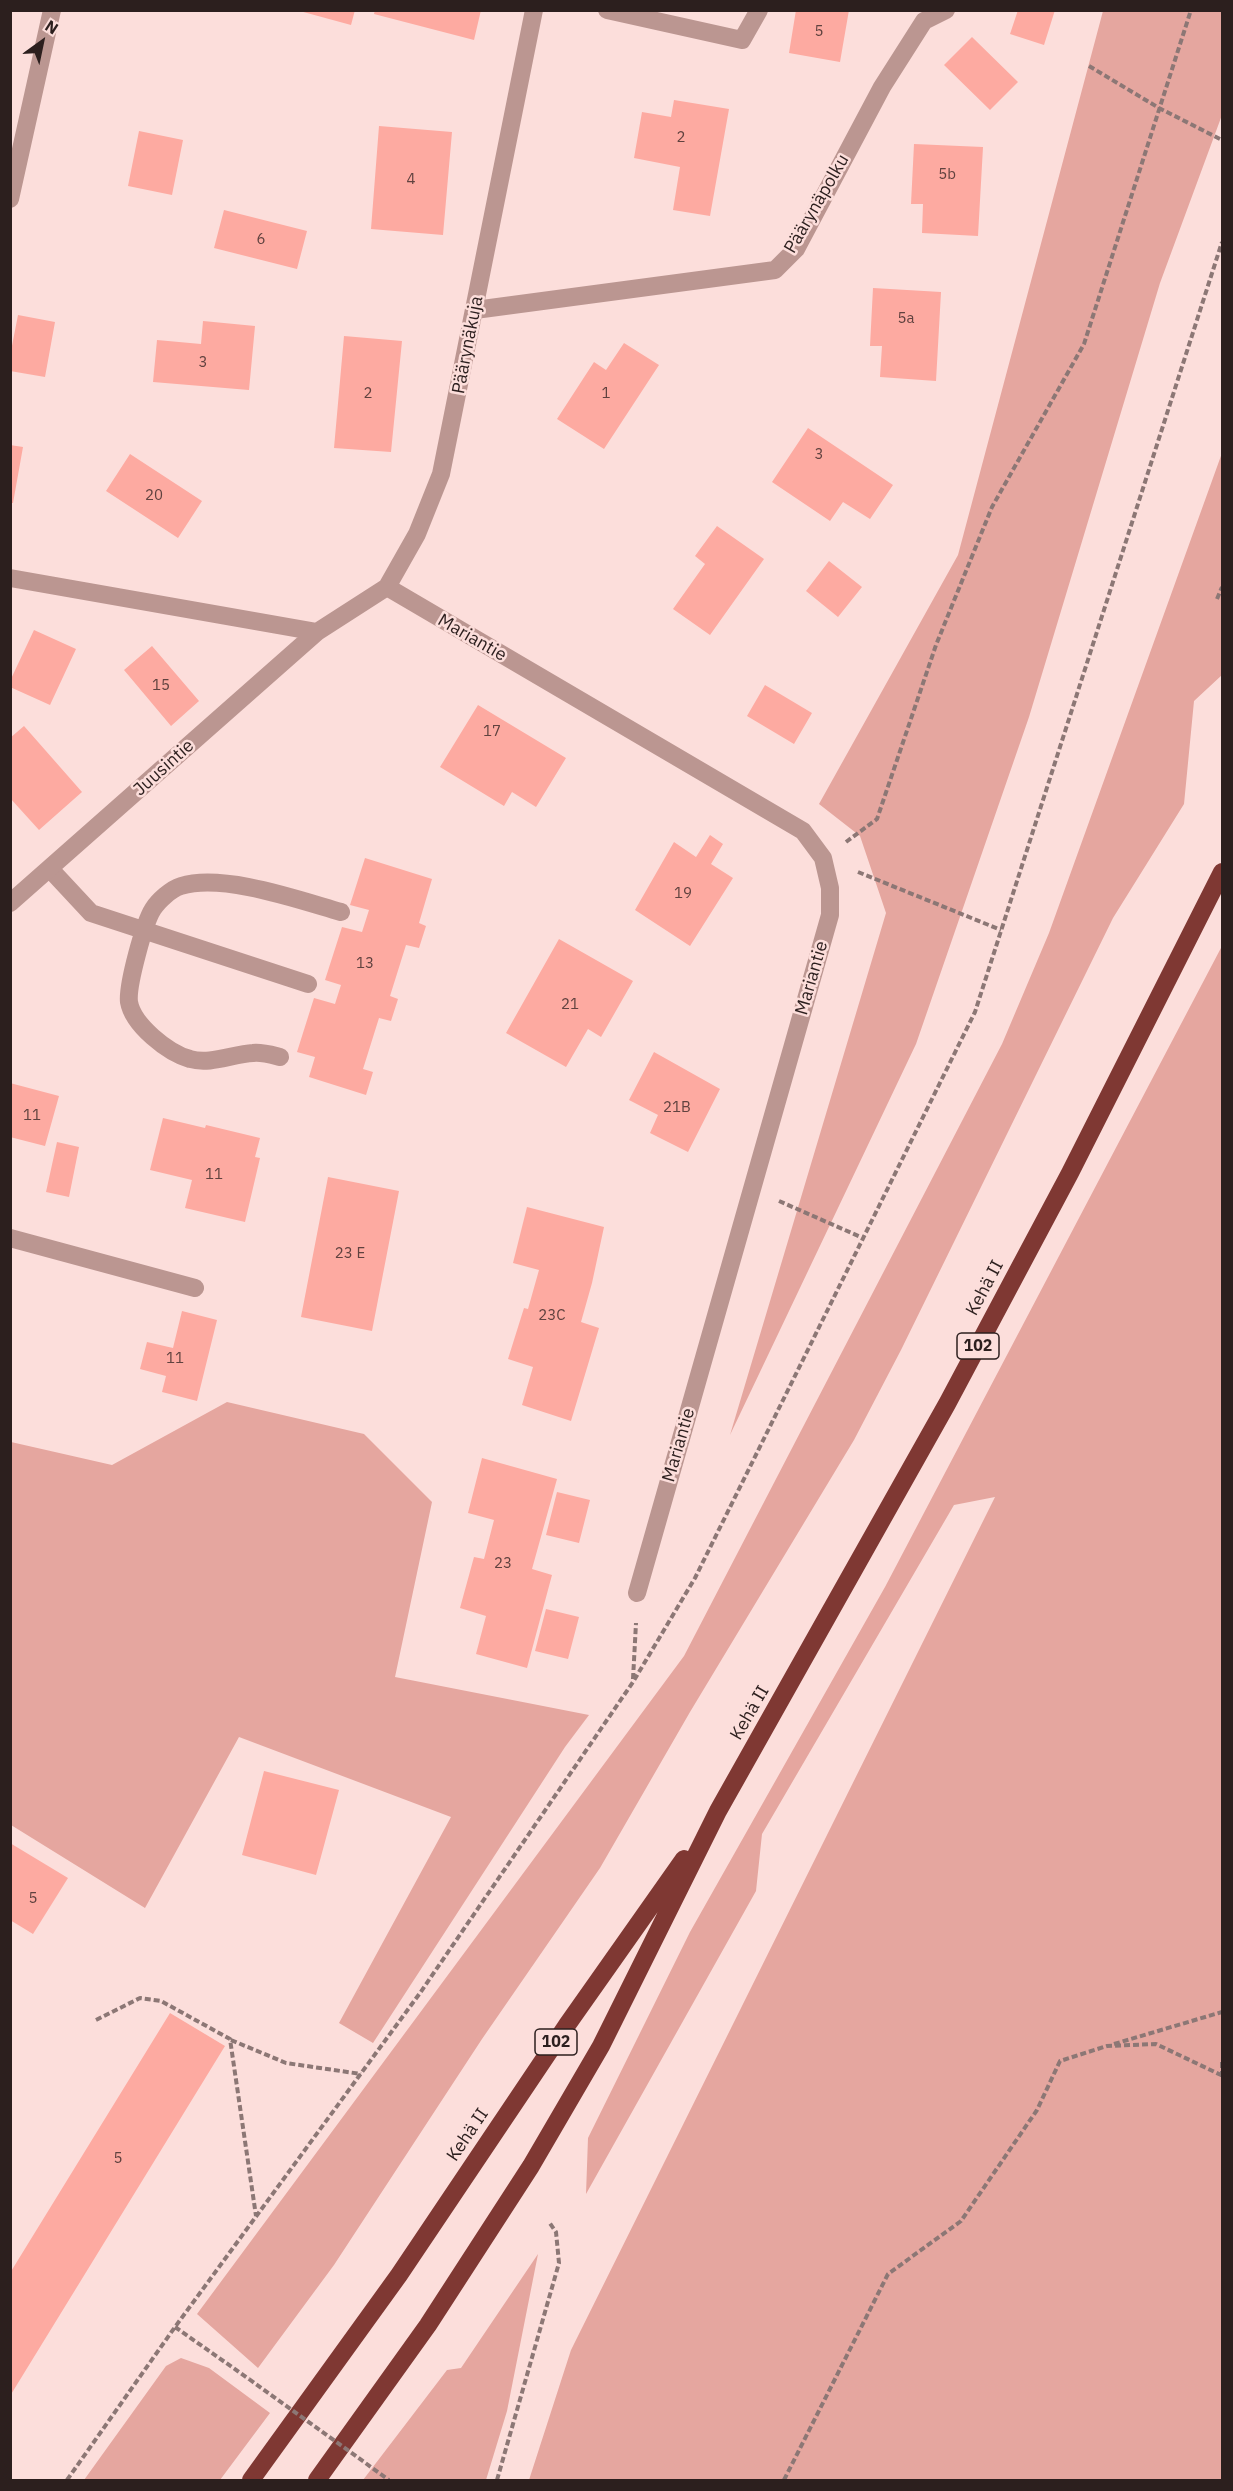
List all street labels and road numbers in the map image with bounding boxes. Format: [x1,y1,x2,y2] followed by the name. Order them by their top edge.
[780,151,854,257] street label: Päärynäpolku
[448,294,488,396] street label: Päärynäkuja
[434,610,510,666] street label: Mariantie
[129,735,199,801] street label: Juusintie
[791,939,833,1017] street label: Mariantie
[962,1257,1008,1319] street label: Kehä II
[957,1333,999,1359] road number: 102
[658,1406,700,1484] street label: Mariantie
[726,1682,774,1744] street label: Kehä II
[535,2029,577,2055] road number: 102
[442,2104,494,2166] street label: Kehä II

